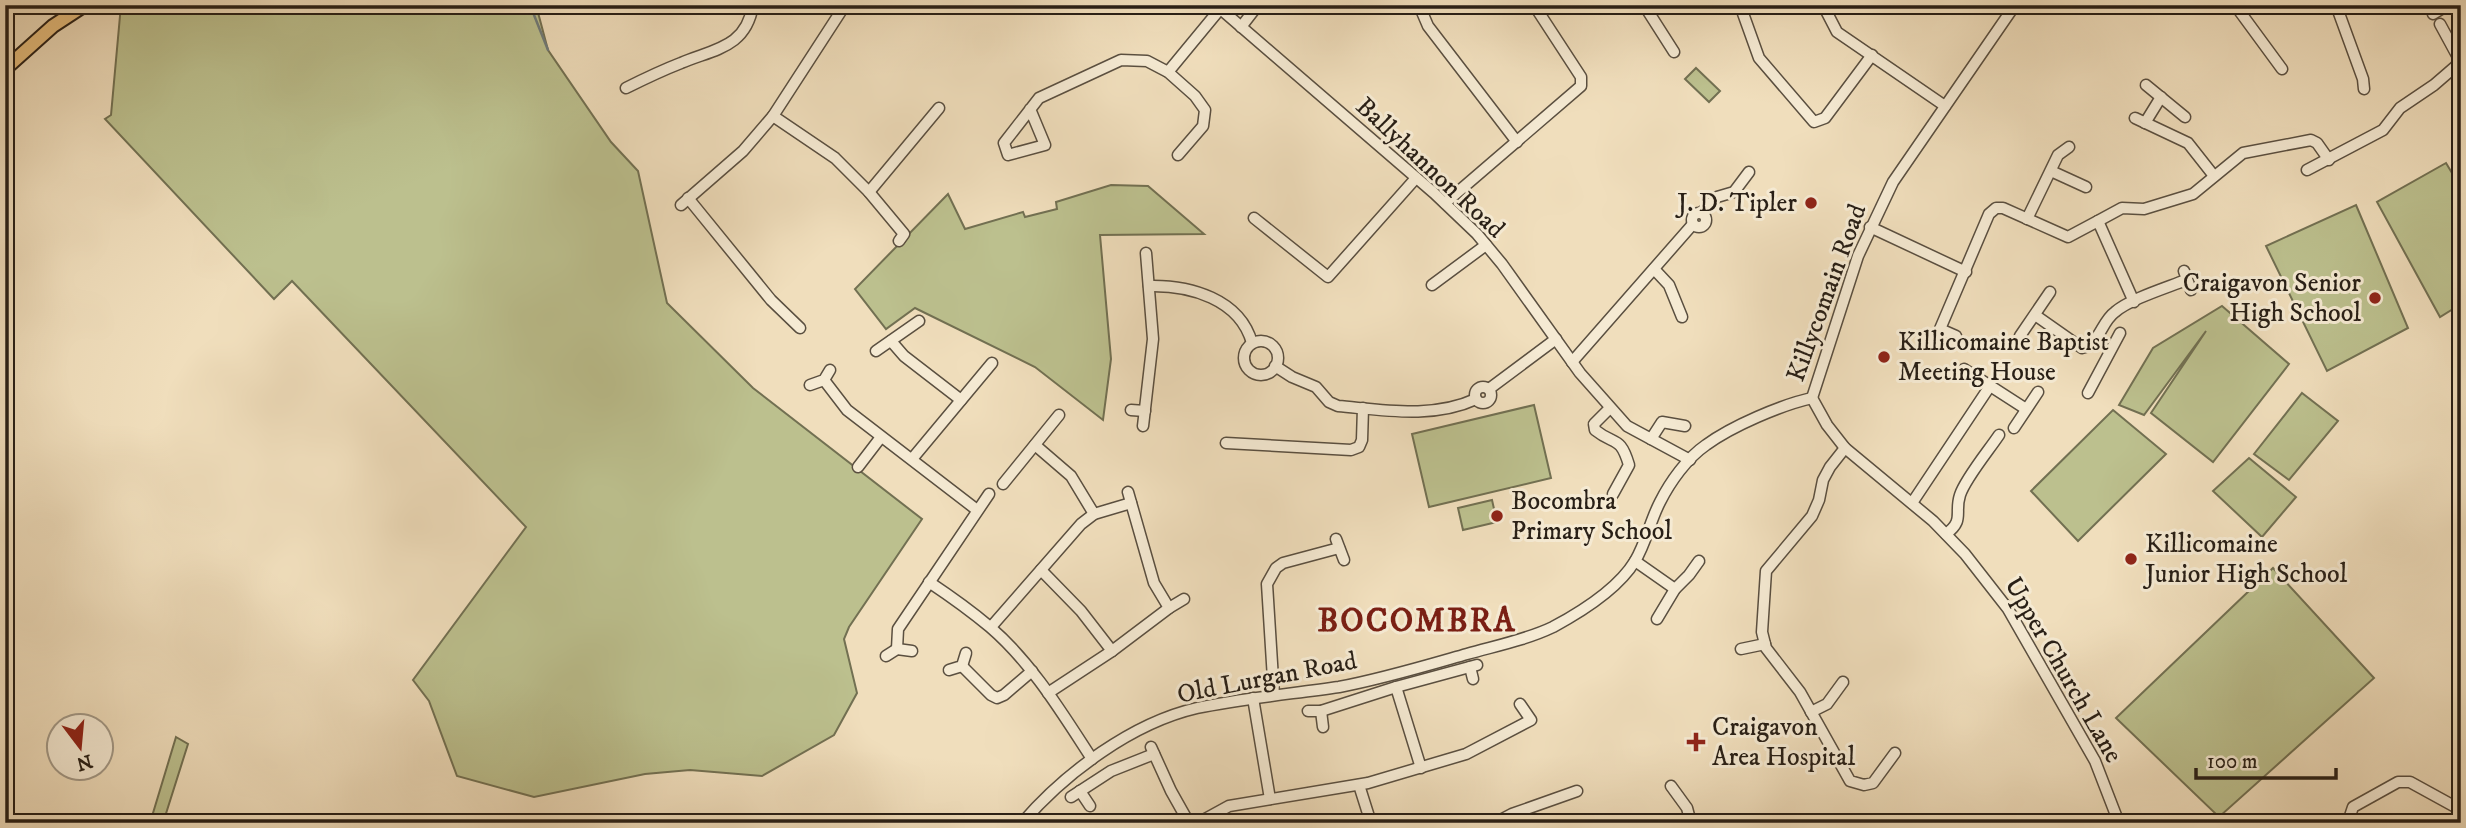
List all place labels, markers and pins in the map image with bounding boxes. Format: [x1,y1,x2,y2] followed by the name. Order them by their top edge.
[1675,187,1797,220] place label: J. D. Tipler
[1803,195,1819,211] marker: J. D. Tipler
[2183,267,2361,330] place label: Craigavon Senior High School
[2367,290,2383,306] marker: Craigavon Senior High School
[1898,326,2109,389] place label: Killicomaine Baptist Meeting House
[1876,349,1892,365] marker: Killicomaine Baptist Meeting House
[1511,485,1672,548] place label: Bocombra Primary School
[1489,508,1505,524] marker: Bocombra Primary School
[2143,528,2347,591] place label: Killicomaine Junior High School
[2123,551,2139,567] marker: Killicomaine Junior High School
[1712,711,1855,774] place label: Craigavon Area Hospital
[1686,732,1706,752] marker: Craigavon Area Hospital

